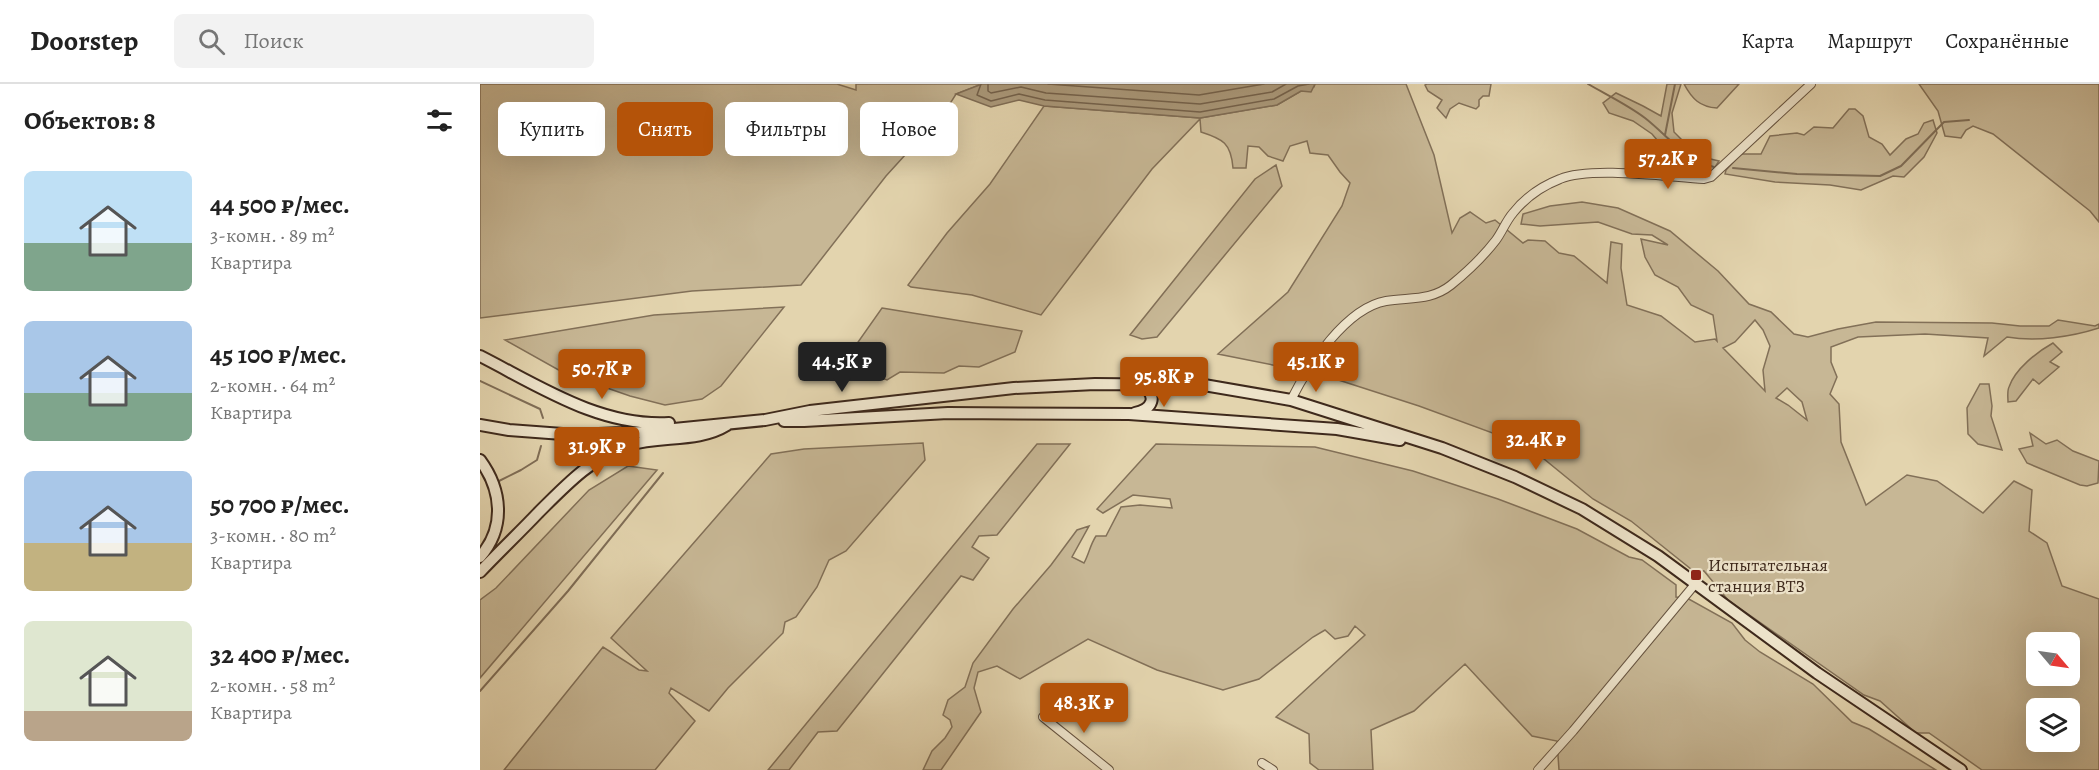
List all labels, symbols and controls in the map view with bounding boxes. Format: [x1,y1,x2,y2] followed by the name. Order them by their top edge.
[174,14,594,68] search box
[30,22,138,60] text: Doorstep
[195,25,228,58] icon: search
[243,26,304,56] text: Поиск
[1741,27,1794,55] text: Карта
[1827,27,1912,55] text: Маршрут
[1945,27,2069,55] text: Сохранённые
[498,102,605,156] chip: Купить
[617,102,713,156] chip: Снять
[725,102,848,156] chip: Фильтры
[860,102,958,156] chip: Новое
[24,103,156,138] text: Объектов: 8
[423,104,456,137] icon: filters
[1613,139,1723,190] pin: 57.2K ₽
[1638,145,1698,172] text: 57.2K ₽
[210,187,350,222] text: 44 500 ₽/мес.
[72,195,144,267] icon: home
[210,222,335,249] text: 3-комн. · 89 m²
[210,249,292,276] text: Квартира
[210,337,347,372] text: 45 100 ₽/мес.
[787,342,897,393] pin: 44.5K ₽
[1261,342,1371,393] pin: 45.1K ₽
[72,345,144,417] icon: home
[812,348,872,375] text: 44.5K ₽
[1287,348,1345,375] text: 45.1K ₽
[547,349,657,400] pin: 50.7K ₽
[572,355,632,382] text: 50.7K ₽
[1109,357,1219,408] pin: 95.8K ₽
[1134,363,1194,390] text: 95.8K ₽
[210,372,335,399] text: 2-комн. · 64 m²
[210,399,292,426] text: Квартира
[1481,420,1591,471] pin: 32.4K ₽
[1506,426,1566,453] text: 32.4K ₽
[542,427,652,478] pin: 31.9K ₽
[568,433,626,460] text: 31.9K ₽
[210,487,350,522] text: 50 700 ₽/мес.
[72,495,144,567] icon: home
[210,522,336,549] text: 3-комн. · 80 m²
[210,549,292,576] text: Квартира
[1708,553,1828,598] place label: Испытательная станция ВТЗ
[1689,568,1703,582] marker: Испытательная станция ВТЗ
[2026,632,2080,686] north arrow
[2026,632,2080,752] map controls
[210,637,350,672] text: 32 400 ₽/мес.
[72,645,144,717] icon: home
[210,672,335,699] text: 2-комн. · 58 m²
[1029,683,1139,734] pin: 48.3K ₽
[1054,689,1114,716] text: 48.3K ₽
[2026,698,2080,752] button: layers
[210,699,292,726] text: Квартира

